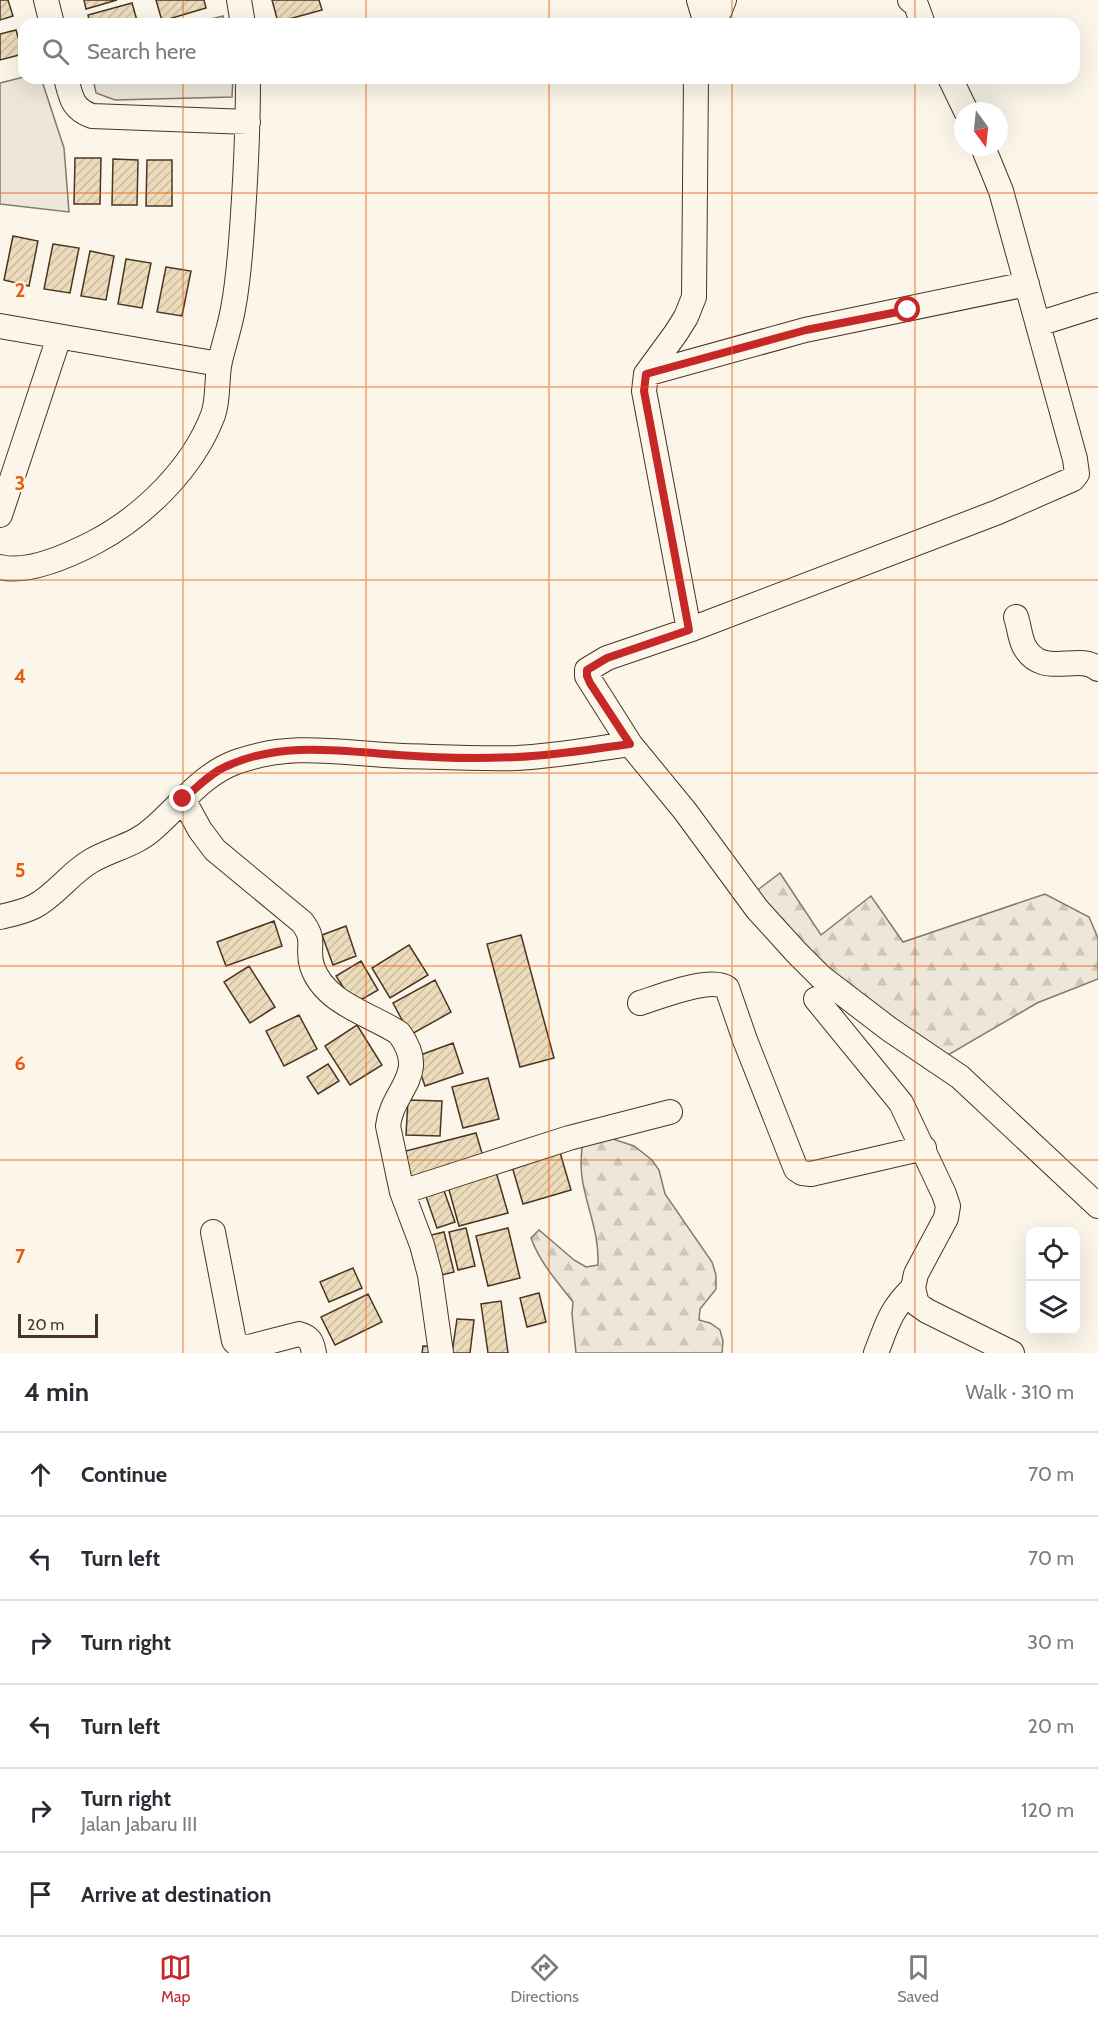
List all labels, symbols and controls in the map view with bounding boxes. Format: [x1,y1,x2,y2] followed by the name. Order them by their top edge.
[18,18,1080,84] search box
[39,35,72,68] icon: search
[87,38,196,65] text: Search here
[954,102,1008,156] north arrow
[15,278,25,302] text: 2
[894,296,920,322] route start
[15,471,25,495] text: 3
[14,664,26,688] text: 4
[169,785,195,811] route end
[15,858,25,882] text: 5
[14,1051,26,1075] text: 6
[1026,1227,1080,1335] map controls
[1026,1227,1080,1281] button: locate
[15,1244,26,1268] text: 7
[1026,1281,1080,1335] button: layers
[18,1311,98,1338] scale bar
[27,1315,64,1334] text: 20 m
[24,1376,89,1408] text: 4 min
[966,1380,1074,1404] text: Walk · 310 m
[24,1458,57,1491] icon: ahead
[81,1461,167,1488] text: Continue
[1028,1462,1074,1486] text: 70 m
[24,1542,57,1575] icon: left
[81,1545,160,1572] text: Turn left
[1028,1546,1074,1570] text: 70 m
[24,1626,57,1659] icon: right
[81,1629,171,1656] text: Turn right
[1027,1630,1074,1654] text: 30 m
[24,1710,57,1743] icon: left
[81,1713,160,1740] text: Turn left
[1028,1714,1074,1738] text: 20 m
[81,1785,171,1812] text: Turn right
[24,1794,57,1827] icon: right
[1021,1798,1074,1822] text: 120 m
[81,1812,197,1836] text: Jalan Jabaru III
[24,1878,57,1911] icon: arrive
[81,1881,271,1908] text: Arrive at destination
[159,1951,192,2006] tab: Map
[511,1951,579,2006] tab: Directions
[897,1951,939,2006] tab: Saved

